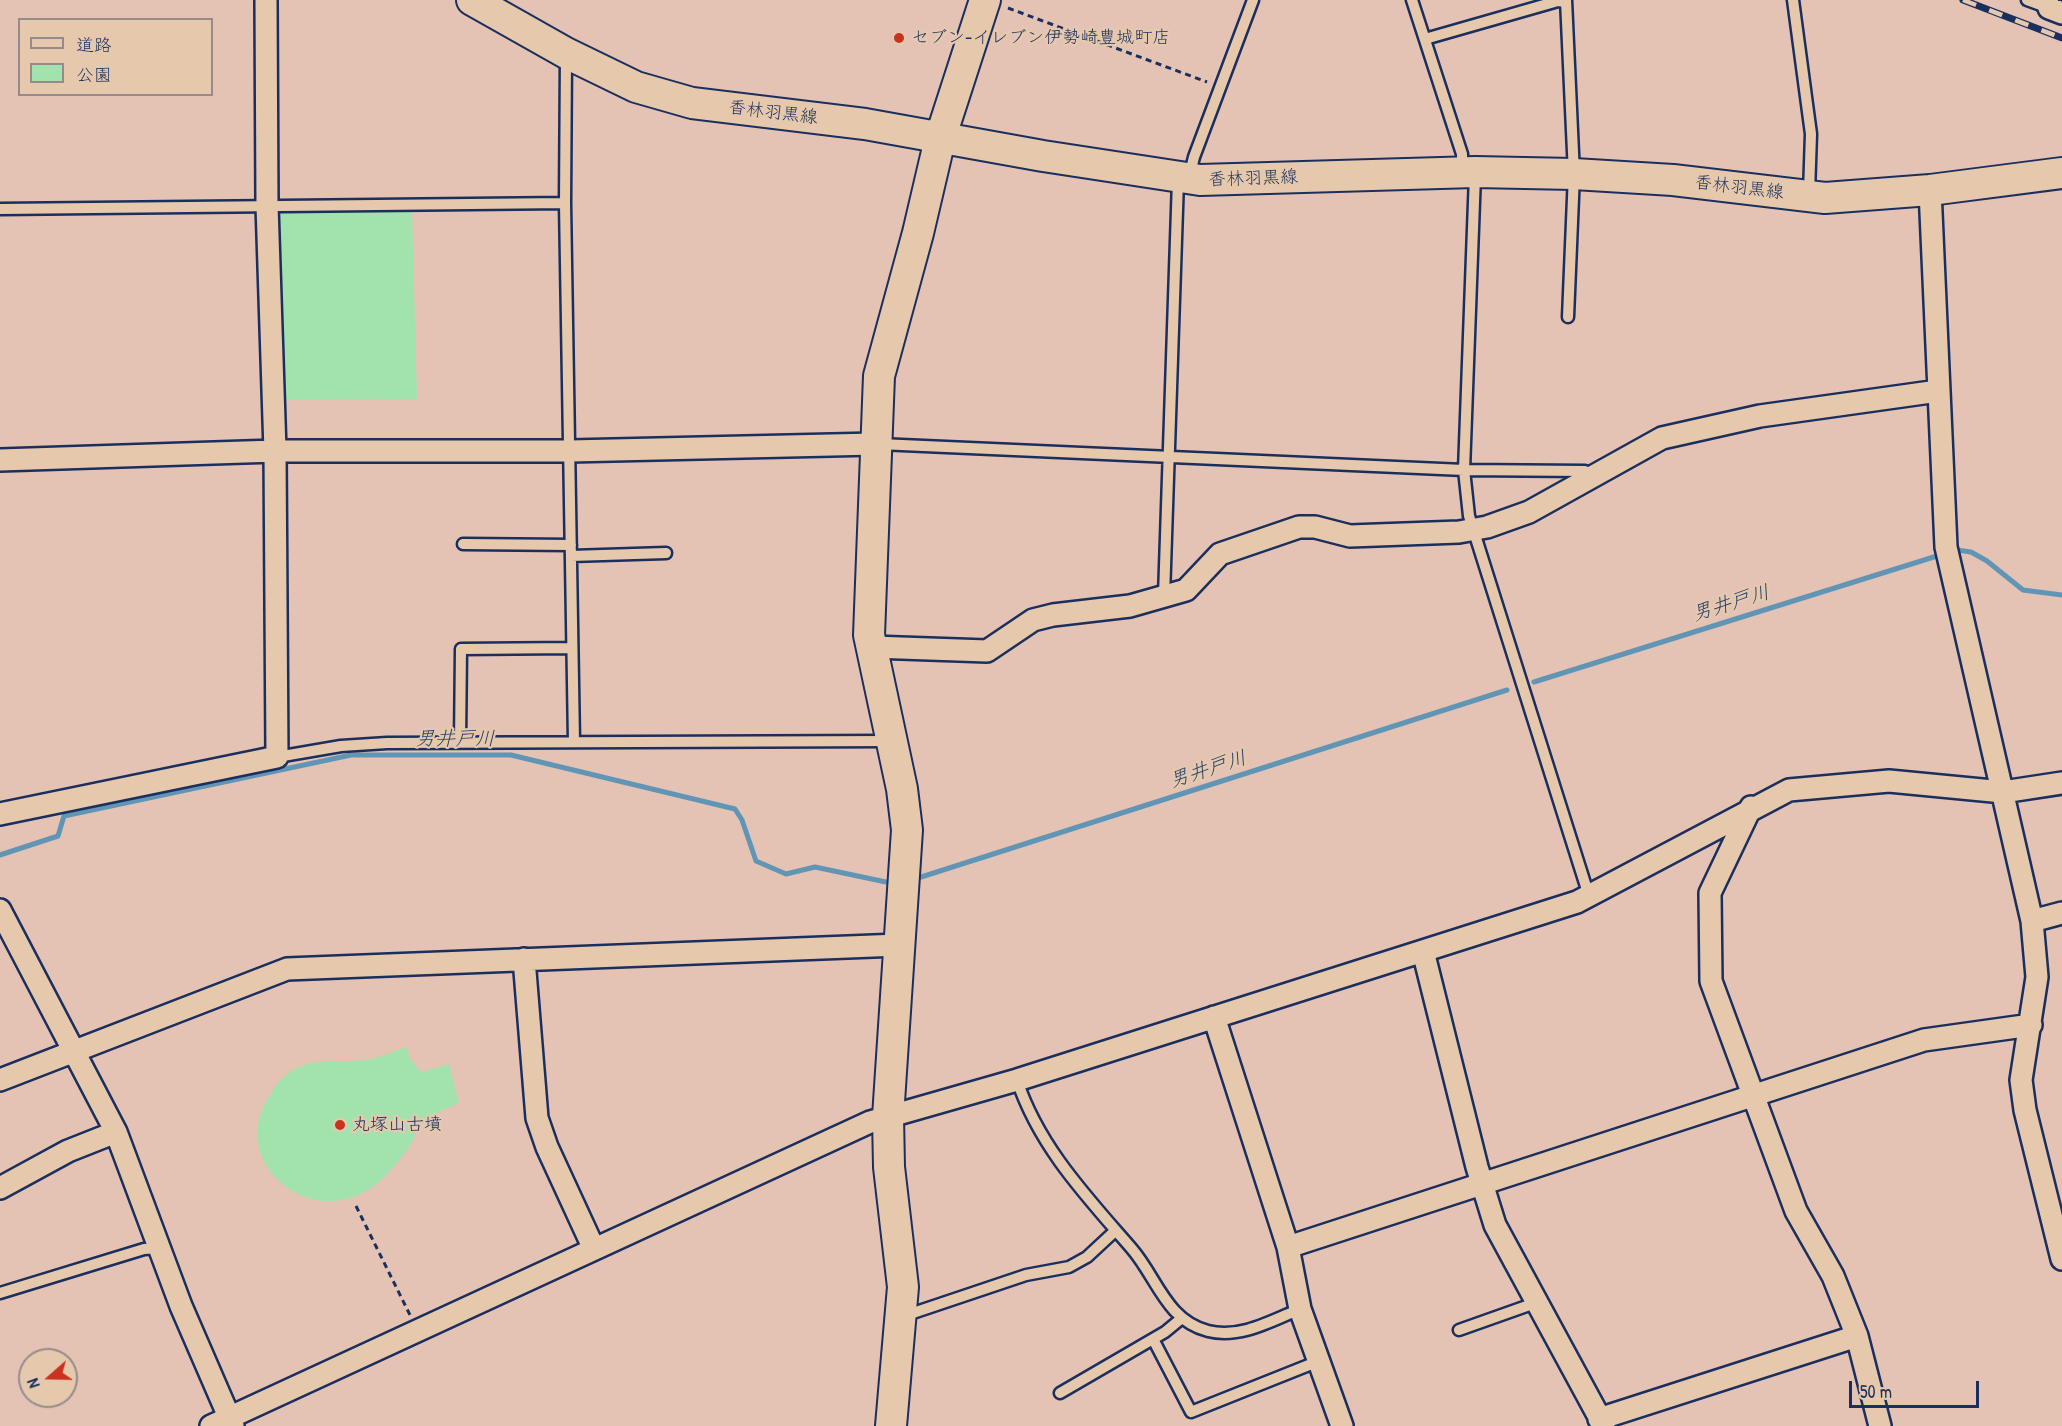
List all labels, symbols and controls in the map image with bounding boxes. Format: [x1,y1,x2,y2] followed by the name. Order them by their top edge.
[18,18,213,96] legend
[911,27,1170,49] place label: セブン-イレブン伊勢崎豊城町店
[892,31,906,45] marker: セブン-イレブン伊勢崎豊城町店
[76,32,112,57] text: 道路
[76,62,112,87] text: 公園
[727,97,819,129] street label: 香林羽黒線
[1208,167,1298,191] street label: 香林羽黒線
[1693,172,1785,204] street label: 香林羽黒線
[1689,581,1773,627] water label: 男井戸川
[415,728,495,752] water label: 男井戸川
[1166,746,1250,794] water label: 男井戸川
[352,1114,442,1136] place label: 丸塚山古墳
[333,1118,347,1132] marker: 丸塚山古墳
[18,1348,78,1408] north arrow
[1852,1369,1982,1407] scale bar
[21,1376,45,1391] text: N
[1860,1379,1892,1404] text: 50 m

